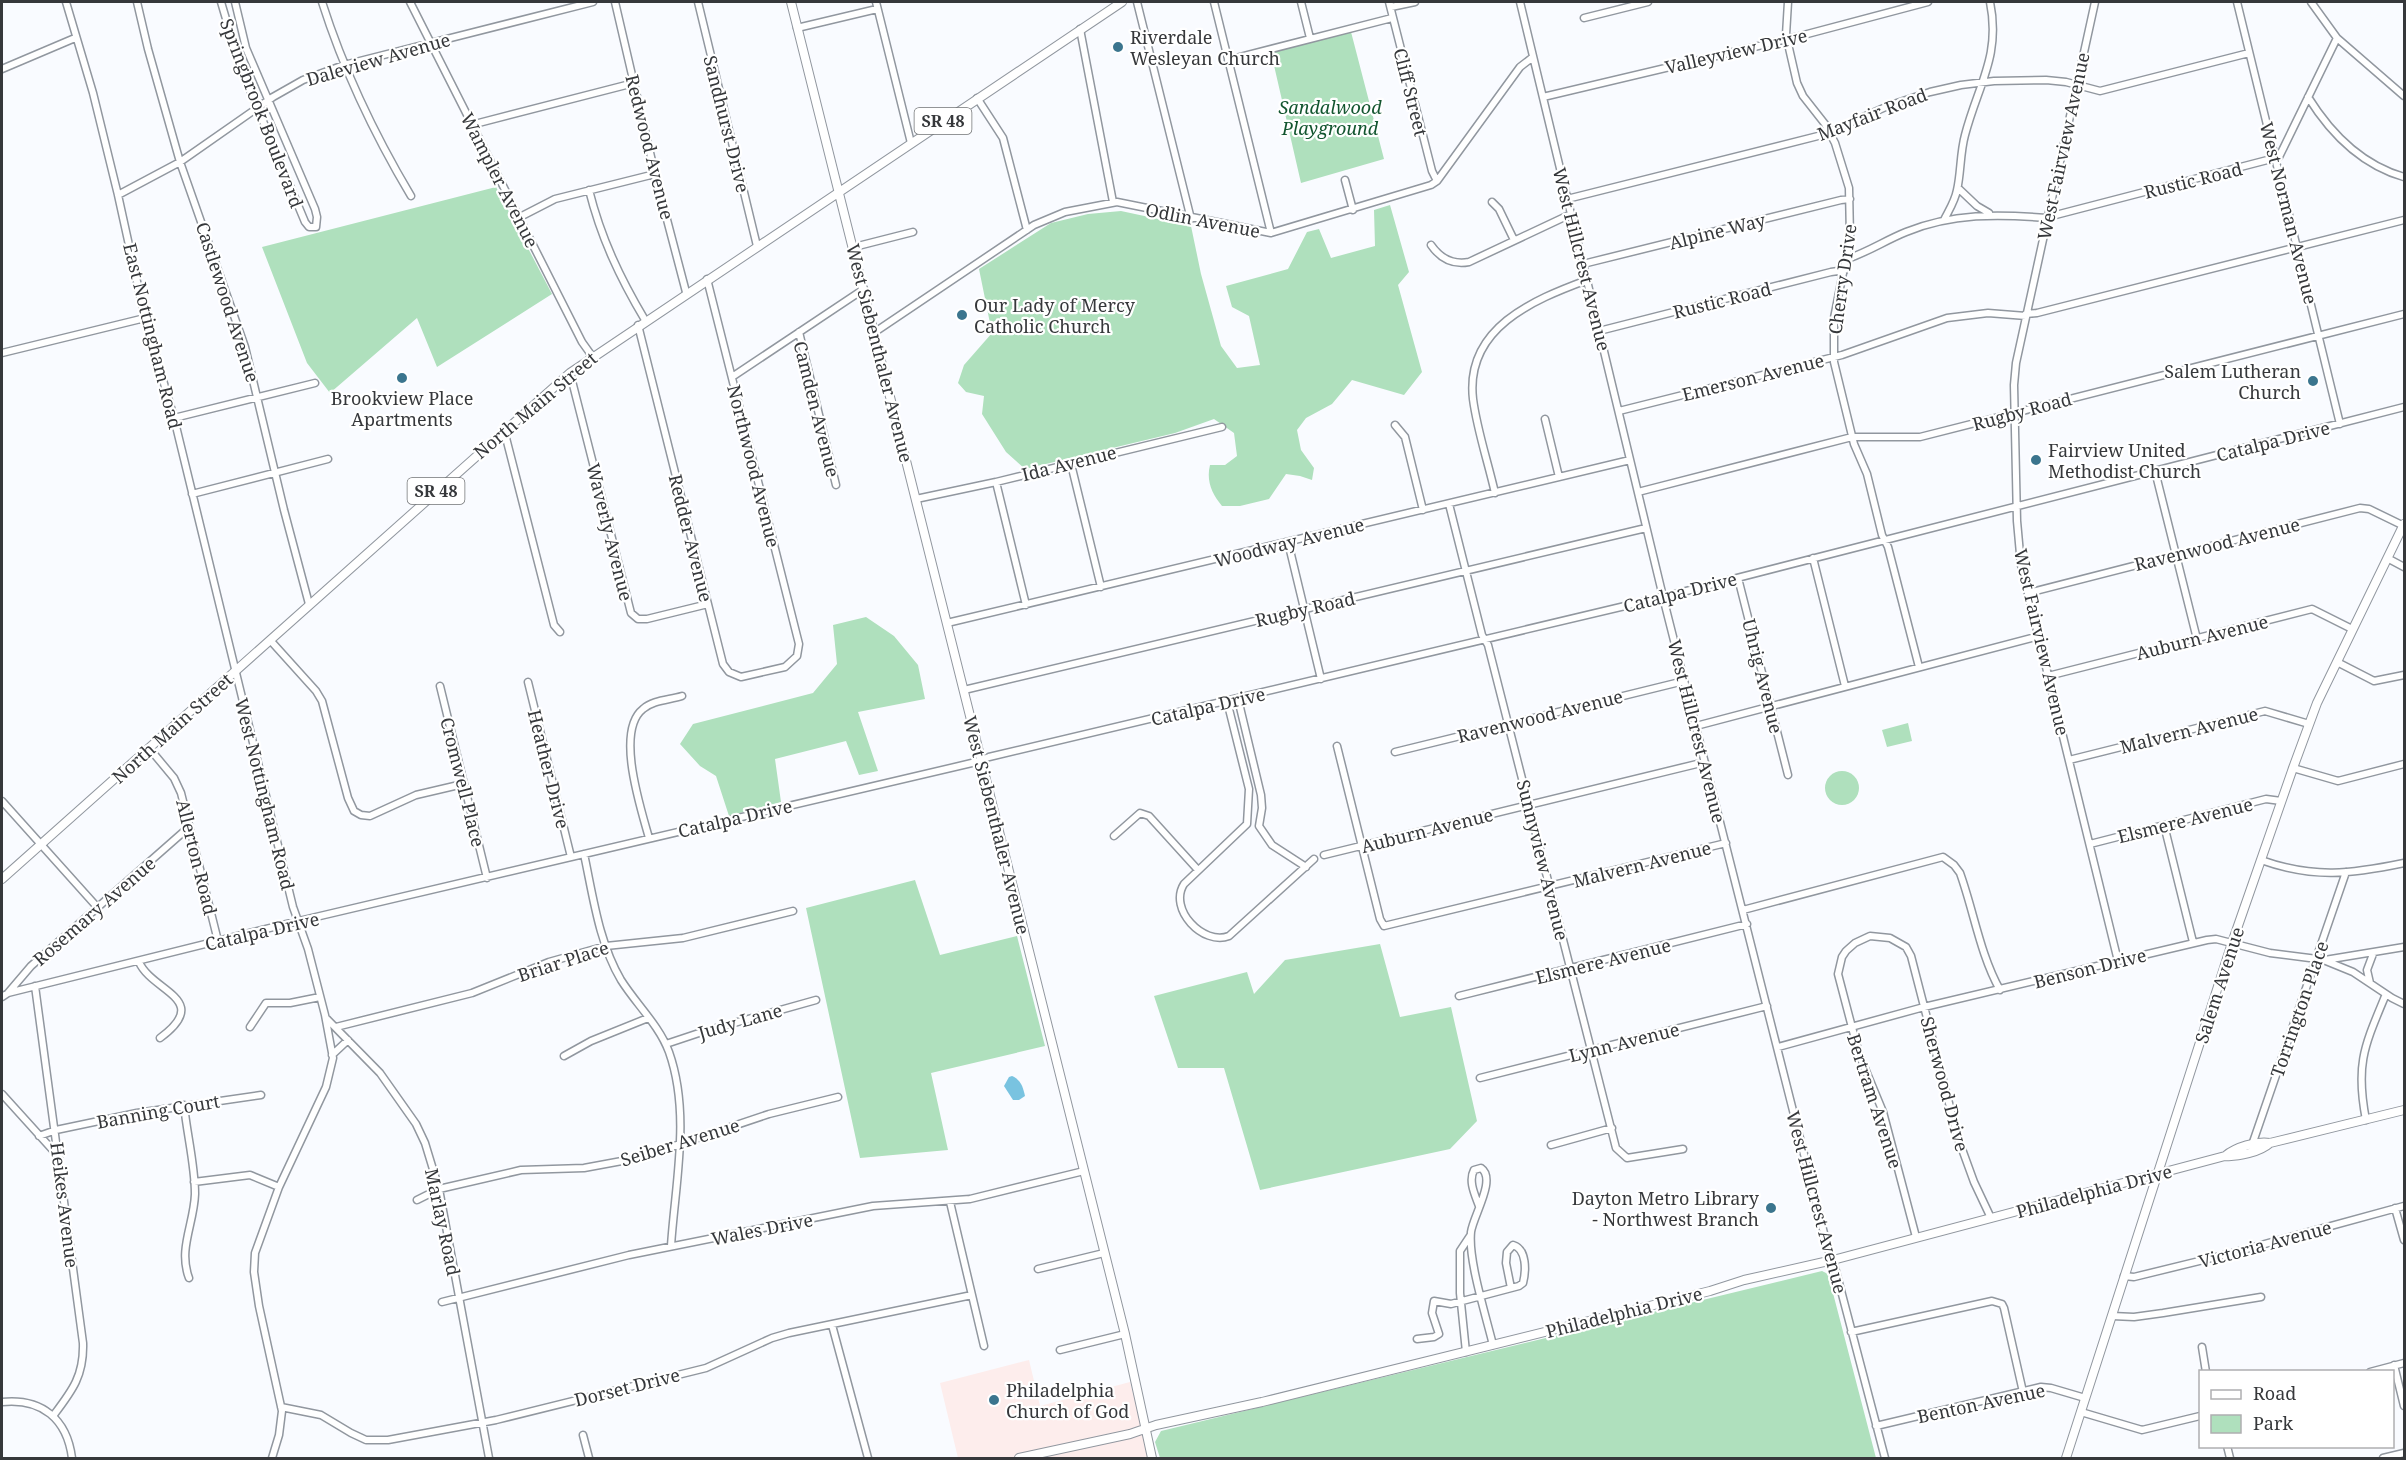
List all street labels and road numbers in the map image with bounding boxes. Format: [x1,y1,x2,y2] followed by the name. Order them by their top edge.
[215,15,309,211] street label: Springbrook Boulevard
[1662,23,1810,79] street label: Valleyview Drive
[303,27,453,91] street label: Daleview Avenue
[1388,45,1434,139] street label: Cliff Street
[2031,50,2095,242] street label: West Fairview Avenue
[698,53,756,195] street label: Sandhurst Drive
[620,72,680,222] street label: Redwood Avenue
[1814,82,1930,146] street label: Mayfair Road
[456,108,544,252] street label: Wampler Avenue
[914,108,972,134] road number: SR 48
[2255,119,2323,307] street label: West Norman Avenue
[2141,156,2245,204] street label: Rustic Road
[1548,165,1616,353] street label: West Hillcrest Avenue
[1144,197,1262,243] street label: Odlin Avenue
[1666,207,1769,255] street label: Alpine Way
[191,219,265,385] street label: Castlewood Avenue
[1822,222,1862,336] street label: Cherry Drive
[118,240,188,432] street label: East Nottingham Road
[841,241,919,465] street label: West Siebenthaler Avenue
[1670,276,1774,324] street label: Rustic Road
[788,338,846,480] street label: Camden Avenue
[468,346,602,464] street label: North Main Street
[1680,348,1826,406] street label: Emerson Avenue
[722,382,786,550] street label: Northwood Avenue
[1970,386,2074,436] street label: Rugby Road
[2214,415,2332,467] street label: Catalpa Drive
[1019,440,1119,486] street label: Ida Avenue
[581,461,639,603] street label: Waverly Avenue
[664,472,718,604] street label: Redder Avenue
[408,478,464,504] road number: SR 48
[1211,512,1367,572] street label: Woodway Avenue
[2132,512,2302,576] street label: Ravenwood Avenue
[2009,546,2075,738] street label: West Fairview Avenue
[1621,566,1739,618] street label: Catalpa Drive
[1253,586,1357,632] street label: Rugby Road
[2133,609,2271,665] street label: Auburn Avenue
[1737,616,1789,736] street label: Uhrig Avenue
[1663,637,1731,825] street label: West Hillcrest Avenue
[107,667,237,789] street label: North Main Street
[1149,681,1267,731] street label: Catalpa Drive
[1455,684,1625,748] street label: Ravenwood Avenue
[230,696,300,892] street label: West Nottingham Road
[2117,701,2261,759] street label: Malvern Avenue
[523,707,575,831] street label: Heather Drive
[958,713,1036,937] street label: West Siebenthaler Avenue
[435,715,491,849] street label: Cromwell Place
[1511,777,1575,943] street label: Sunnyview Avenue
[2115,792,2255,848] street label: Elsmere Avenue
[676,793,794,843] street label: Catalpa Drive
[171,797,223,917] street label: Allerton Road
[1358,802,1496,858] street label: Auburn Avenue
[1570,835,1714,893] street label: Malvern Avenue
[28,851,160,971] street label: Rosemary Avenue
[203,906,321,956] street label: Catalpa Drive
[2189,924,2249,1046] street label: Salem Avenue
[1533,933,1673,989] street label: Elsmere Avenue
[514,935,612,987] street label: Briar Place
[2264,938,2334,1080] street label: Torrington Place
[2031,942,2149,994] street label: Benson Drive
[694,998,785,1045] street label: Judy Lane
[1915,1014,1975,1154] street label: Sherwood Drive
[1566,1017,1682,1067] street label: Lynn Avenue
[1842,1030,1908,1172] street label: Bertram Avenue
[95,1088,221,1134] street label: Banning Court
[1781,1108,1853,1296] street label: West Hillcrest Avenue
[618,1112,742,1172] street label: Seiber Avenue
[45,1141,85,1269] street label: Heikes Avenue
[2013,1159,2175,1223] street label: Philadelphia Drive
[420,1166,466,1278] street label: Marlay Road
[709,1207,815,1251] street label: Wales Drive
[2196,1215,2334,1273] street label: Victoria Avenue
[1543,1281,1705,1343] street label: Philadelphia Drive
[572,1362,682,1412] street label: Dorset Drive
[1915,1378,2047,1428] street label: Benton Avenue

